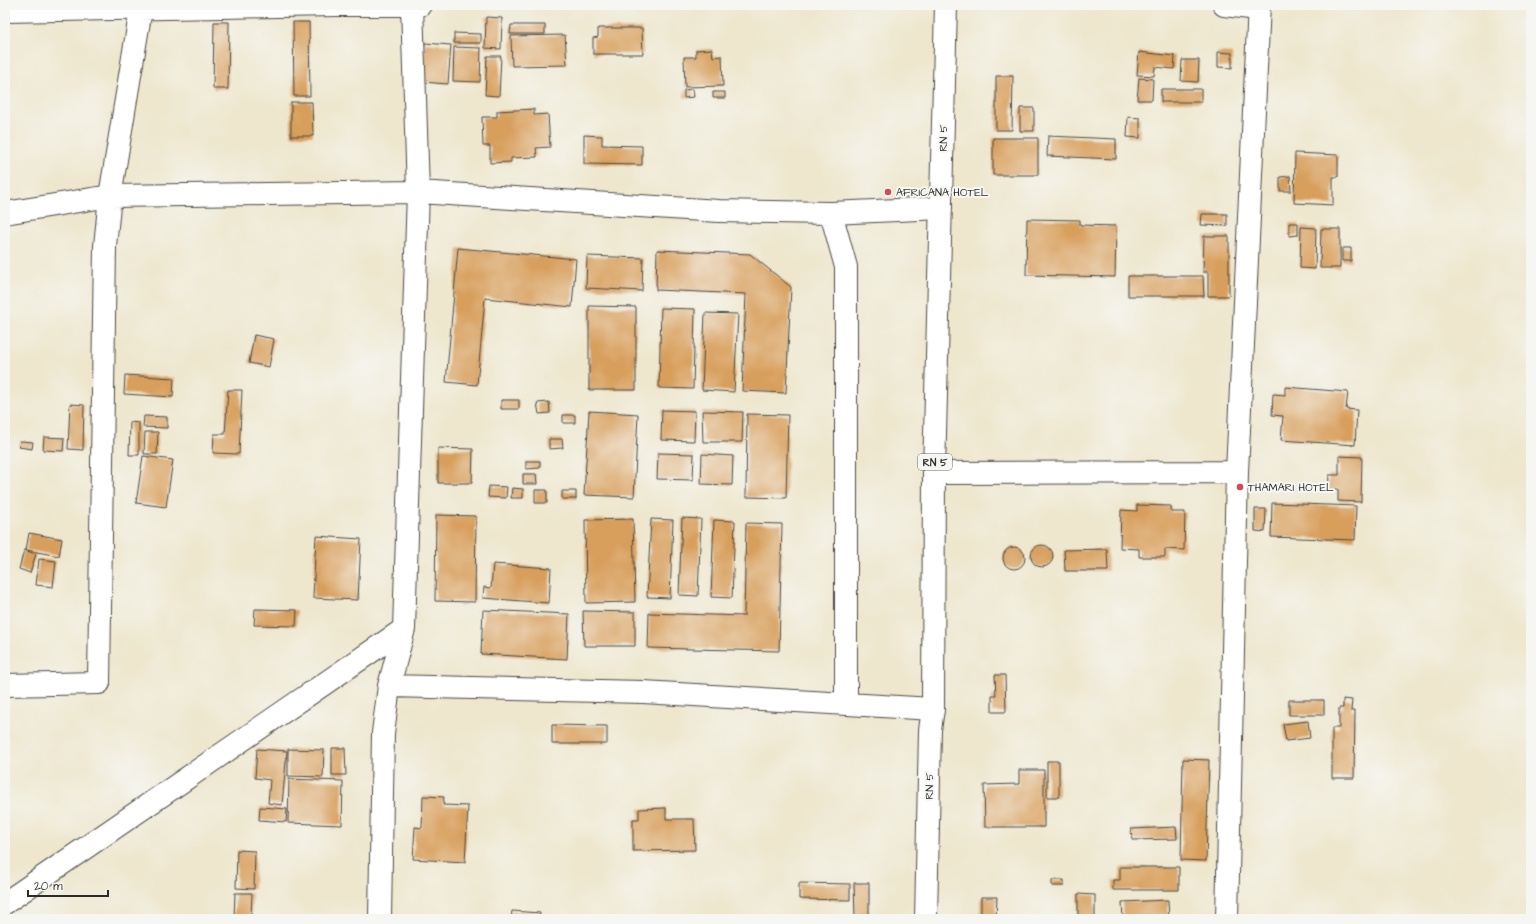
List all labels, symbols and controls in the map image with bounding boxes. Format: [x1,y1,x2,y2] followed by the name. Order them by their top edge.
[936,124,951,152] street label: RN 5
[896,185,989,200] place label: AFRICANA HOTEL
[883,187,893,197] marker: AFRICANA HOTEL
[918,454,952,470] road number: RN 5
[1248,480,1334,495] place label: THAMARI HOTEL
[1235,482,1245,492] marker: THAMARI HOTEL
[922,772,937,800] street label: RN 5
[28,872,108,898] scale bar
[34,878,63,895] text: 20 m

